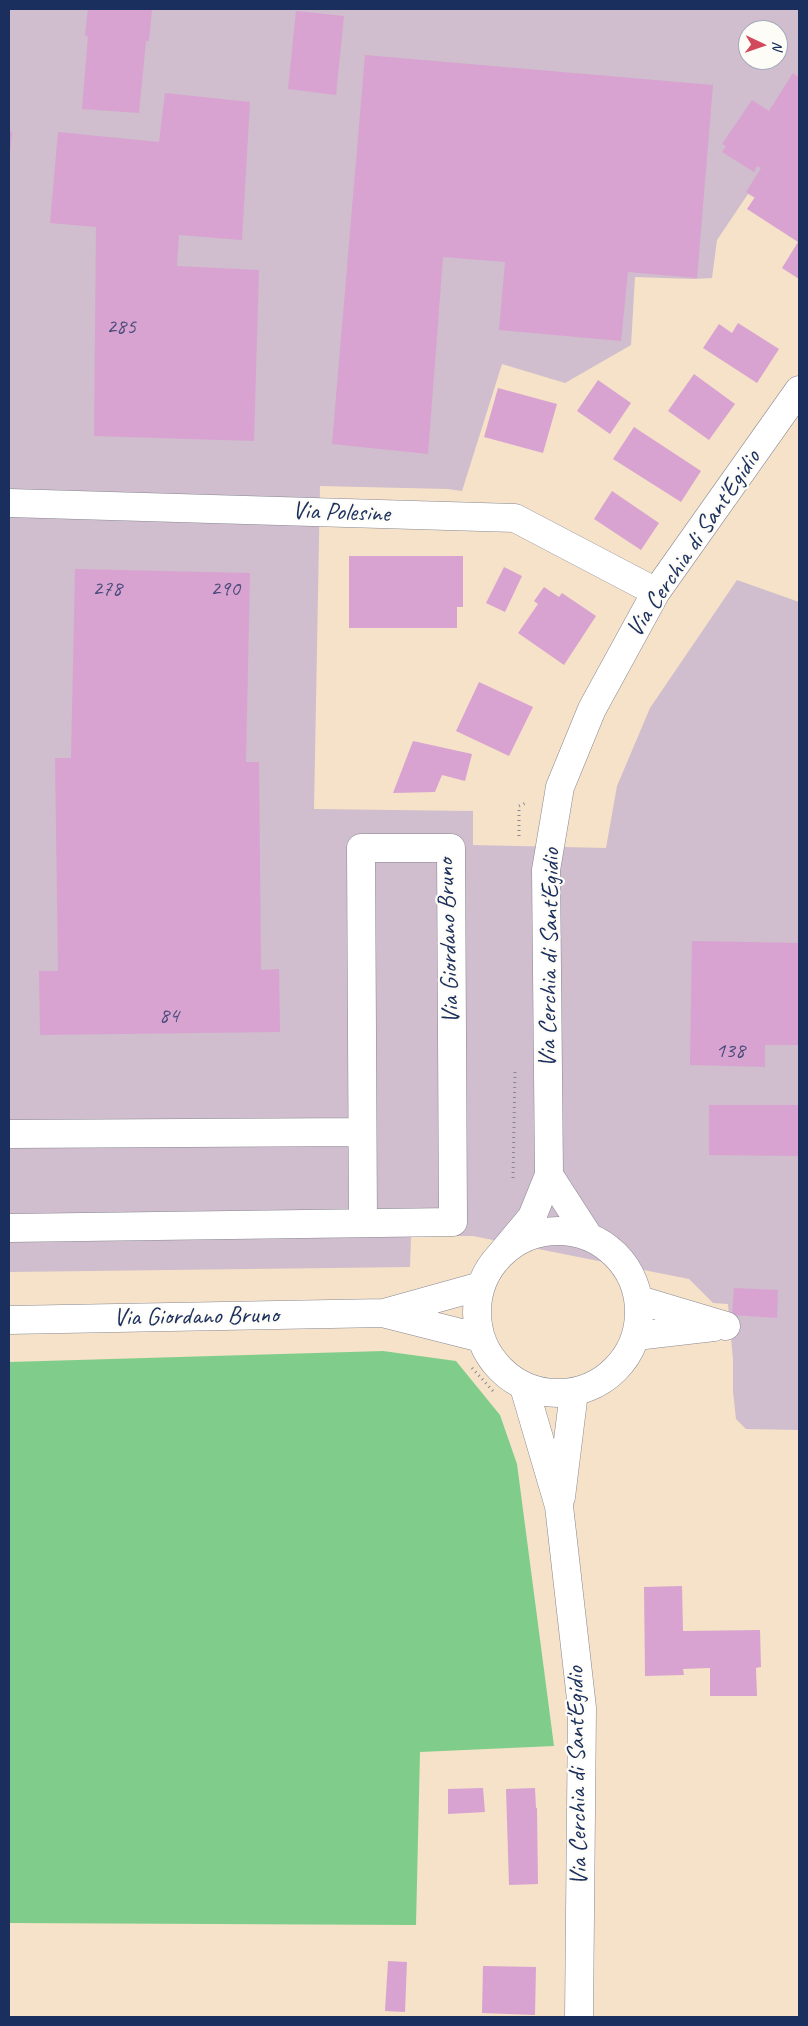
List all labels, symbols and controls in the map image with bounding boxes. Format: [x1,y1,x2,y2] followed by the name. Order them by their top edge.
[738,20,788,70] north arrow
[769,41,786,51] text: N
[106,314,136,340] house number: 285
[620,445,768,643] street label: Via Cerchia di Sant'Egidio
[292,496,390,530] street label: Via Polesine
[92,576,122,602] house number: 278
[210,576,240,602] house number: 290
[533,848,567,1068] street label: Via Cerchia di Sant'Egidio
[431,858,467,1024] street label: Via Giordano Bruno
[159,1003,179,1029] house number: 84
[715,1038,745,1064] house number: 138
[113,1301,279,1333] street label: Via Giordano Bruno
[561,1666,595,1886] street label: Via Cerchia di Sant'Egidio

